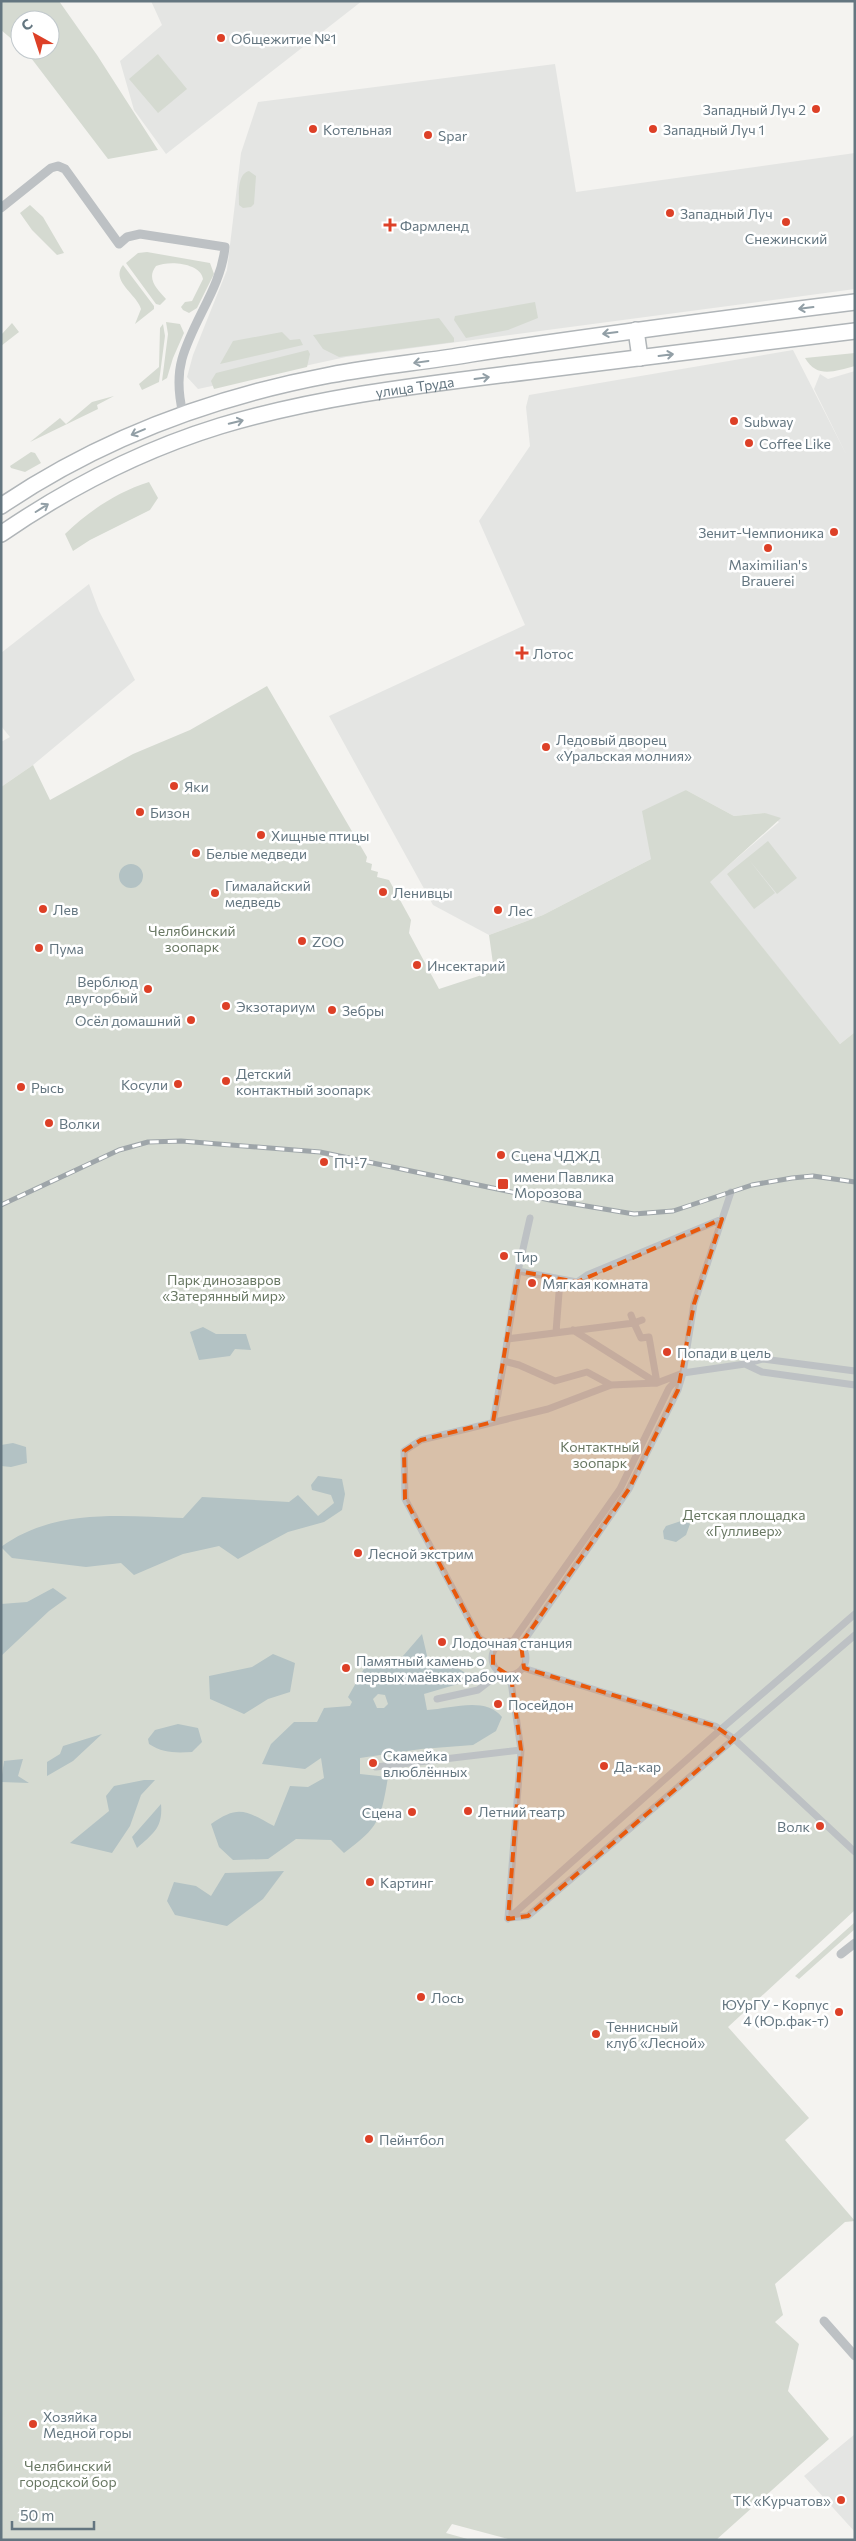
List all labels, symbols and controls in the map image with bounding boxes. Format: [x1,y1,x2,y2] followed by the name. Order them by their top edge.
[10,10,60,60] north arrow
[17,15,36,34] text: С
[231,30,336,47] place label: Общежитие №1
[215,32,227,44] marker: Общежитие №1
[703,101,806,118] place label: Западный Луч 2
[810,103,822,115] marker: Западный Луч 2
[323,121,392,138] place label: Котельная
[663,121,764,138] place label: Западный Луч 1
[307,123,319,135] marker: Котельная
[647,123,659,135] marker: Западный Луч 1
[438,127,468,144] place label: Spar
[422,129,434,141] marker: Spar
[680,205,773,222] place label: Западный Луч
[664,207,676,219] marker: Западный Луч
[780,216,792,228] marker: Снежинский
[400,217,469,234] place label: Фармленд
[384,219,396,231] marker: Фармленд
[745,230,827,247] place label: Снежинский
[799,303,815,313] one-way arrow
[603,328,619,338] one-way arrow
[658,350,674,360] one-way arrow
[414,357,430,367] one-way arrow
[374,372,455,400] street label: улица Труда
[473,373,489,383] one-way arrow
[744,413,794,430] place label: Subway
[728,415,740,427] marker: Subway
[227,417,243,426] one-way arrow
[131,428,146,438] one-way arrow
[759,435,831,452] place label: Coffee Like
[743,437,755,449] marker: Coffee Like
[35,502,49,513] one-way arrow
[698,524,824,541] place label: Зенит-Чемпионика
[828,526,840,538] marker: Зенит-Чемпионика
[762,542,774,554] marker: Maximilian's Brauerei
[728,556,808,589] place label: Maximilian's Brauerei
[533,645,574,662] place label: Лотос
[515,646,529,660] marker: Лотос
[556,731,692,764] place label: Ледовый дворец «Уральская молния»
[540,741,552,753] marker: Ледовый дворец «Уральская молния»
[184,778,209,795] place label: Яки
[168,780,180,792] marker: Яки
[150,804,190,821] place label: Бизон
[134,806,146,818] marker: Бизон
[271,827,369,844] place label: Хищные птицы
[255,829,267,841] marker: Хищные птицы
[206,845,307,862] place label: Белые медведи
[190,847,202,859] marker: Белые медведи
[225,877,311,910] place label: Гималайский медведь
[393,884,453,901] place label: Ленивцы
[377,886,389,898] marker: Ленивцы
[209,887,221,899] marker: Гималайский медведь
[53,901,78,918] place label: Лев
[508,902,533,919] place label: Лес
[37,903,49,915] marker: Лев
[492,904,504,916] marker: Лес
[148,922,236,955] park label: Челябинский зоопарк
[312,933,344,950] place label: ZOO
[296,935,308,947] marker: ZOO
[49,940,84,957] place label: Пума
[33,942,45,954] marker: Пума
[427,957,505,974] place label: Инсектарий
[411,959,423,971] marker: Инсектарий
[66,973,138,1006] place label: Верблюд двугорбый
[142,983,154,995] marker: Верблюд двугорбый
[236,998,315,1015] place label: Экзотариум
[220,1000,232,1012] marker: Экзотариум
[342,1002,384,1019] place label: Зебры
[326,1004,338,1016] marker: Зебры
[75,1012,181,1029] place label: Осёл домашний
[185,1014,197,1026] marker: Осёл домашний
[236,1065,371,1098] place label: Детский контактный зоопарк
[220,1075,232,1087] marker: Детский контактный зоопарк
[121,1076,168,1093] place label: Косули
[172,1078,184,1090] marker: Косули
[31,1079,64,1096] place label: Рысь
[15,1081,27,1093] marker: Рысь
[59,1115,100,1132] place label: Волки
[43,1117,55,1129] marker: Волки
[511,1147,600,1164] place label: Сцена ЧДЖД
[495,1149,507,1161] marker: Сцена ЧДЖД
[334,1154,367,1171] place label: ПЧ-7
[318,1156,330,1168] marker: ПЧ-7
[514,1168,614,1201] place label: имени Павлика Морозова
[496,1177,510,1191] marker: имени Павлика Морозова
[514,1248,538,1265] place label: Тир
[498,1250,510,1262] marker: Тир
[162,1271,286,1304] park label: Парк динозавров «Затерянный мир»
[542,1275,648,1292] place label: Мягкая комната
[526,1277,538,1289] marker: Мягкая комната
[677,1344,771,1361] place label: Попади в цель
[661,1346,673,1358] marker: Попади в цель
[560,1438,640,1471] park label: Контактный зоопарк
[682,1506,806,1539] park label: Детская площадка «Гулливер»
[368,1545,474,1562] place label: Лесной экстрим
[352,1547,364,1559] marker: Лесной экстрим
[452,1634,572,1651] place label: Лодочная станция
[436,1636,448,1648] marker: Лодочная станция
[356,1652,520,1685] place label: Памятный камень о первых маёвках рабочих
[340,1662,352,1674] marker: Памятный камень о первых маёвках рабочих
[508,1696,574,1713] place label: Посейдон
[492,1698,504,1710] marker: Посейдон
[383,1747,468,1780] place label: Скамейка влюблённых
[367,1757,379,1769] marker: Скамейка влюблённых
[614,1758,661,1775] place label: Да-кар
[598,1760,610,1772] marker: Да-кар
[478,1803,565,1820] place label: Летний театр
[362,1804,402,1821] place label: Сцена
[462,1805,474,1817] marker: Летний театр
[406,1806,418,1818] marker: Сцена
[777,1818,811,1835] place label: Волк
[814,1820,826,1832] marker: Волк
[380,1874,433,1891] place label: Картинг
[364,1876,376,1888] marker: Картинг
[431,1989,464,2006] place label: Лось
[415,1991,427,2003] marker: Лось
[722,1996,829,2029] place label: ЮУрГУ - Корпус 4 (Юр.фак-т)
[833,2006,845,2018] marker: ЮУрГУ - Корпус 4 (Юр.фак-т)
[606,2018,705,2051] place label: Теннисный клуб «Лесной»
[590,2028,602,2040] marker: Теннисный клуб «Лесной»
[379,2131,444,2148] place label: Пейнтбол
[363,2133,375,2145] marker: Пейнтбол
[43,2408,132,2441] place label: Хозяйка Медной горы
[27,2418,39,2430] marker: Хозяйка Медной горы
[19,2457,117,2490] park label: Челябинский городской бор
[733,2492,831,2509] place label: ТК «Курчатов»
[835,2494,847,2506] marker: ТК «Курчатов»
[12,2498,95,2530] scale bar
[20,2506,54,2524] text: 50 m

